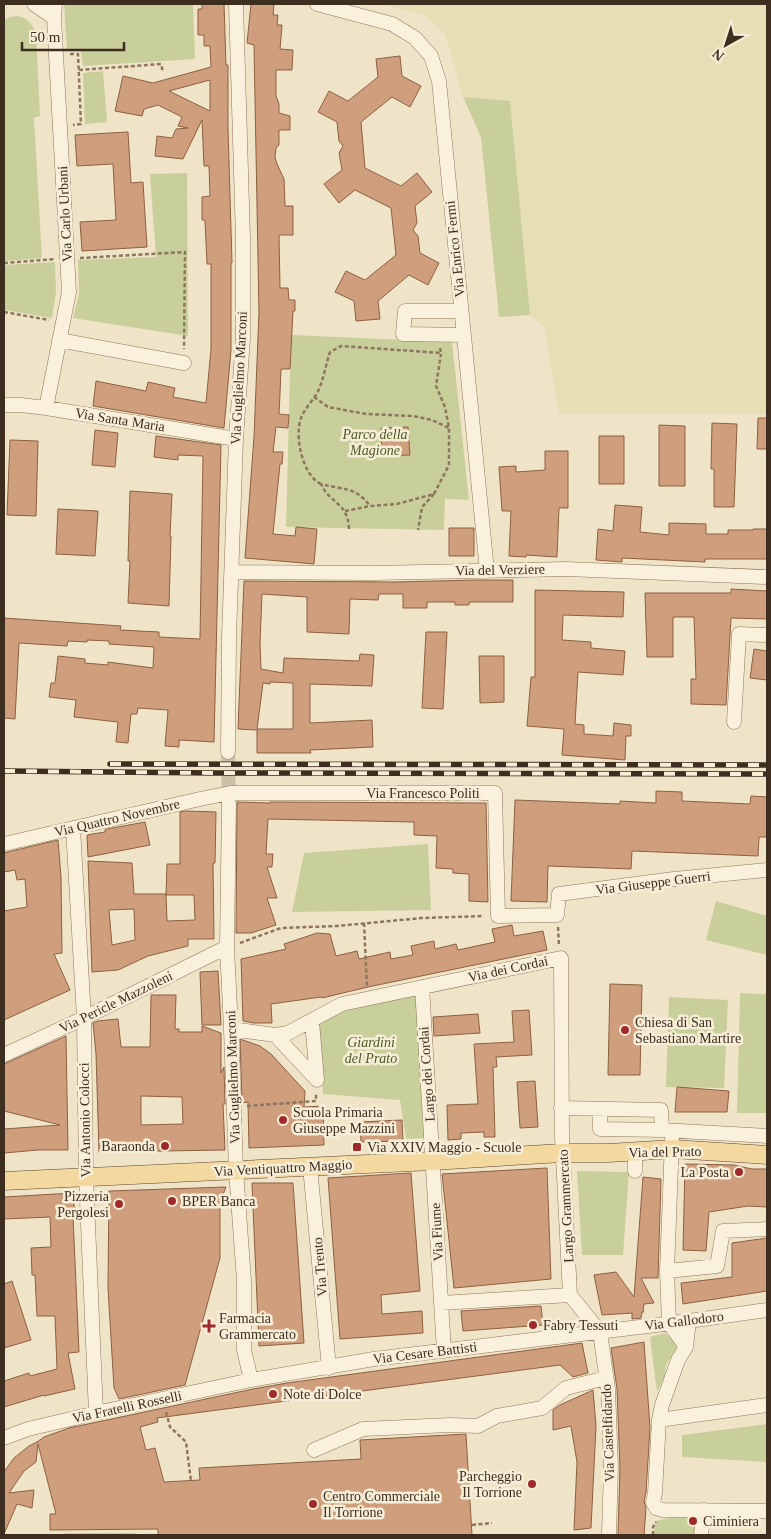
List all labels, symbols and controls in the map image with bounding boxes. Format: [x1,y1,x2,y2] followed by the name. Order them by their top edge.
[22,20,125,52] scale bar
[701,20,751,70] north arrow
[30,29,61,45] text: 50 m
[709,46,727,64] text: N
[55,165,75,263] street label: Via Carlo Urbani
[442,200,468,298] street label: Via Enrico Fermi
[228,311,250,445] street label: Via Guglielmo Marconi
[74,405,167,435] street label: Via Santa Maria
[341,427,408,458] park label: Parco della Magione
[455,562,545,578] street label: Via del Verziere
[366,786,480,801] street label: Via Francesco Politi
[53,796,181,840] street label: Via Quattro Novembre
[595,868,711,898] street label: Via Giuseppe Guerri
[467,953,550,985] street label: Via dei Cordai
[57,968,175,1036] street label: Via Pericle Mazzoleni
[223,1010,243,1144] street label: Via Guglielmo Marconi
[635,1015,741,1046] place label: Chiesa di San Sebastiano Martire
[619,1024,631,1036] marker: Chiesa di San Sebastiano Martire
[416,1026,438,1122] street label: Largo dei Cordai
[345,1035,397,1066] park label: Giardini del Prato
[76,1062,94,1178] street label: Via Antonio Colocci
[293,1105,395,1136] place label: Scuola Primaria Giuseppe Mazzini
[277,1114,289,1126] marker: Scuola Primaria Giuseppe Mazzini
[101,1139,156,1154] place label: Baraonda
[159,1140,171,1152] marker: Baraonda
[367,1140,521,1155] place label: Via XXIV Maggio - Scuole
[351,1141,363,1153] marker: Via XXIV Maggio - Scuole
[628,1144,702,1160] street label: Via del Prato
[556,1149,576,1263] street label: Largo Grammercato
[213,1157,353,1179] street label: Via Ventiquattro Maggio
[680,1165,730,1180] place label: La Posta
[733,1166,745,1178] marker: La Posta
[57,1189,110,1220] place label: Pizzeria Pergolesi
[182,1194,256,1209] place label: BPER Banca
[166,1195,178,1207] marker: BPER Banca
[113,1198,125,1210] marker: Pizzeria Pergolesi
[428,1202,446,1262] street label: Via Fiume
[310,1237,330,1297] street label: Via Trento
[644,1309,724,1333] street label: Via Gallodoro
[219,1311,296,1342] place label: Farmacia Grammercato
[543,1318,618,1333] place label: Fabry Tessuti
[527,1319,539,1331] marker: Fabry Tessuti
[203,1320,215,1332] marker: Farmacia Grammercato
[372,1339,478,1367] street label: Via Cesare Battisti
[599,1384,617,1482] street label: Via Castelfidardo
[283,1387,362,1402] place label: Note di Dolce
[71,1388,183,1426] street label: Via Fratelli Rosselli
[267,1388,279,1400] marker: Note di Dolce
[459,1469,522,1500] place label: Parcheggio Il Torrione
[526,1478,538,1490] marker: Parcheggio Il Torrione
[323,1489,440,1520] place label: Centro Commerciale Il Torrione
[307,1498,319,1510] marker: Centro Commerciale Il Torrione
[703,1514,760,1529] place label: Ciminiera
[687,1515,699,1527] marker: Ciminiera

